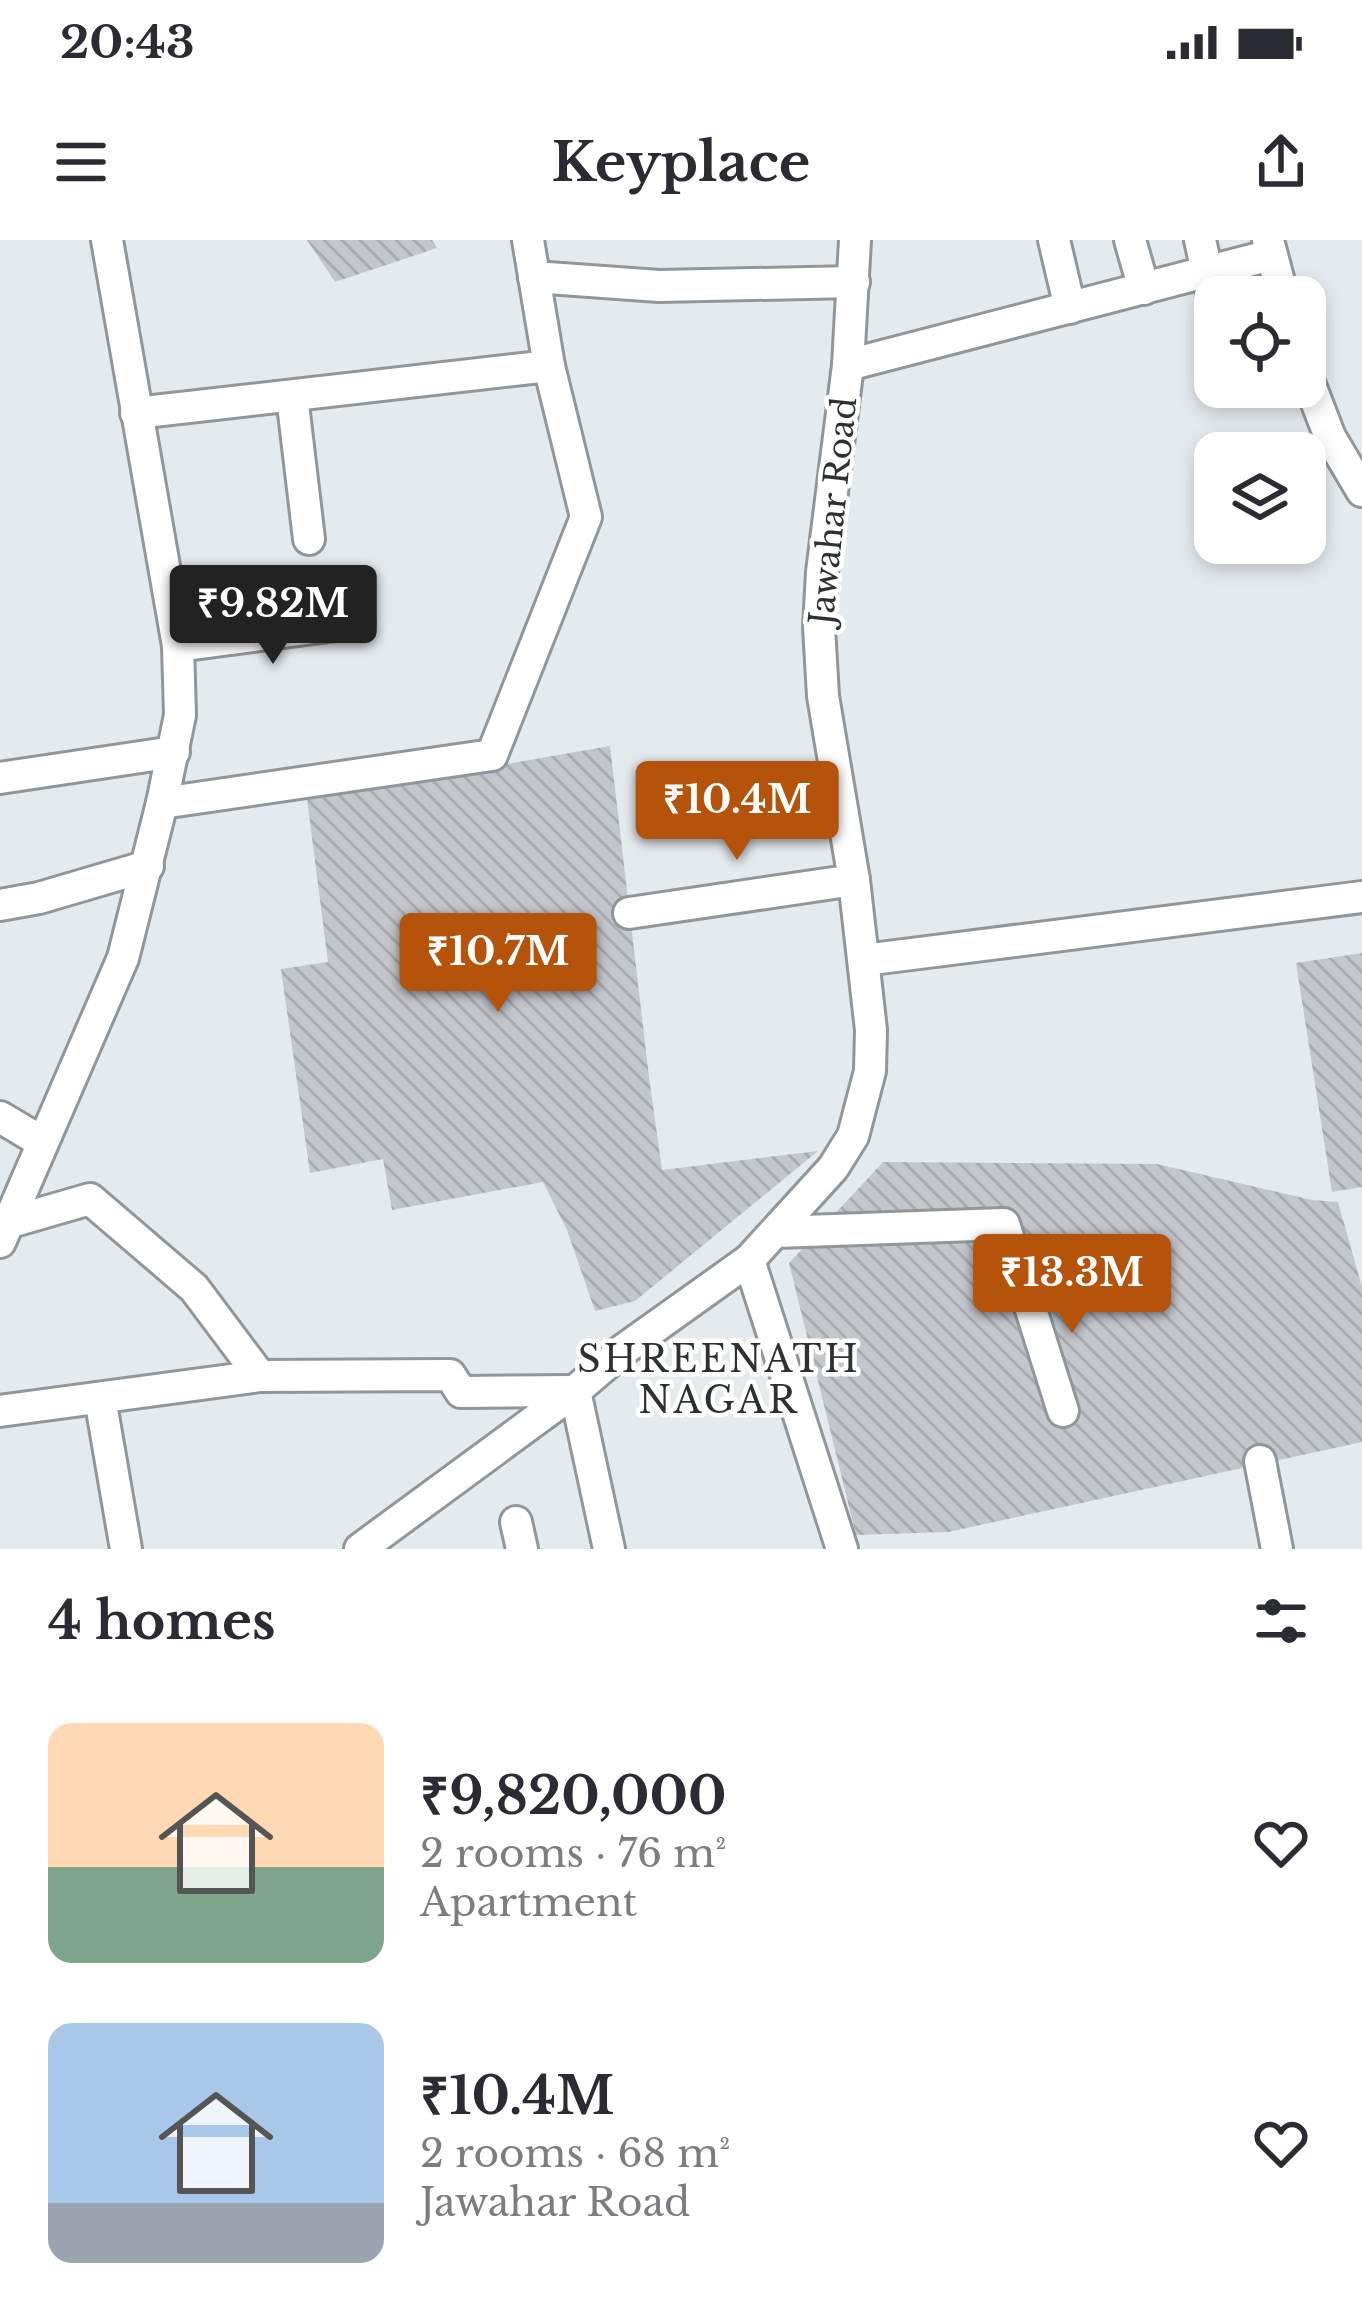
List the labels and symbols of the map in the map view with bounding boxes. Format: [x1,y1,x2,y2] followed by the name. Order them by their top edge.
[800,395,865,631] street label: Jawahar Road
[175,565,371,667] pin: ₹9.82M
[639,761,835,863] pin: ₹10.4M
[400,913,596,1015] pin: ₹10.7M
[974,1234,1170,1336] pin: ₹13.3M
[577,1337,861,1423] district label: SHREENATH NAGAR

